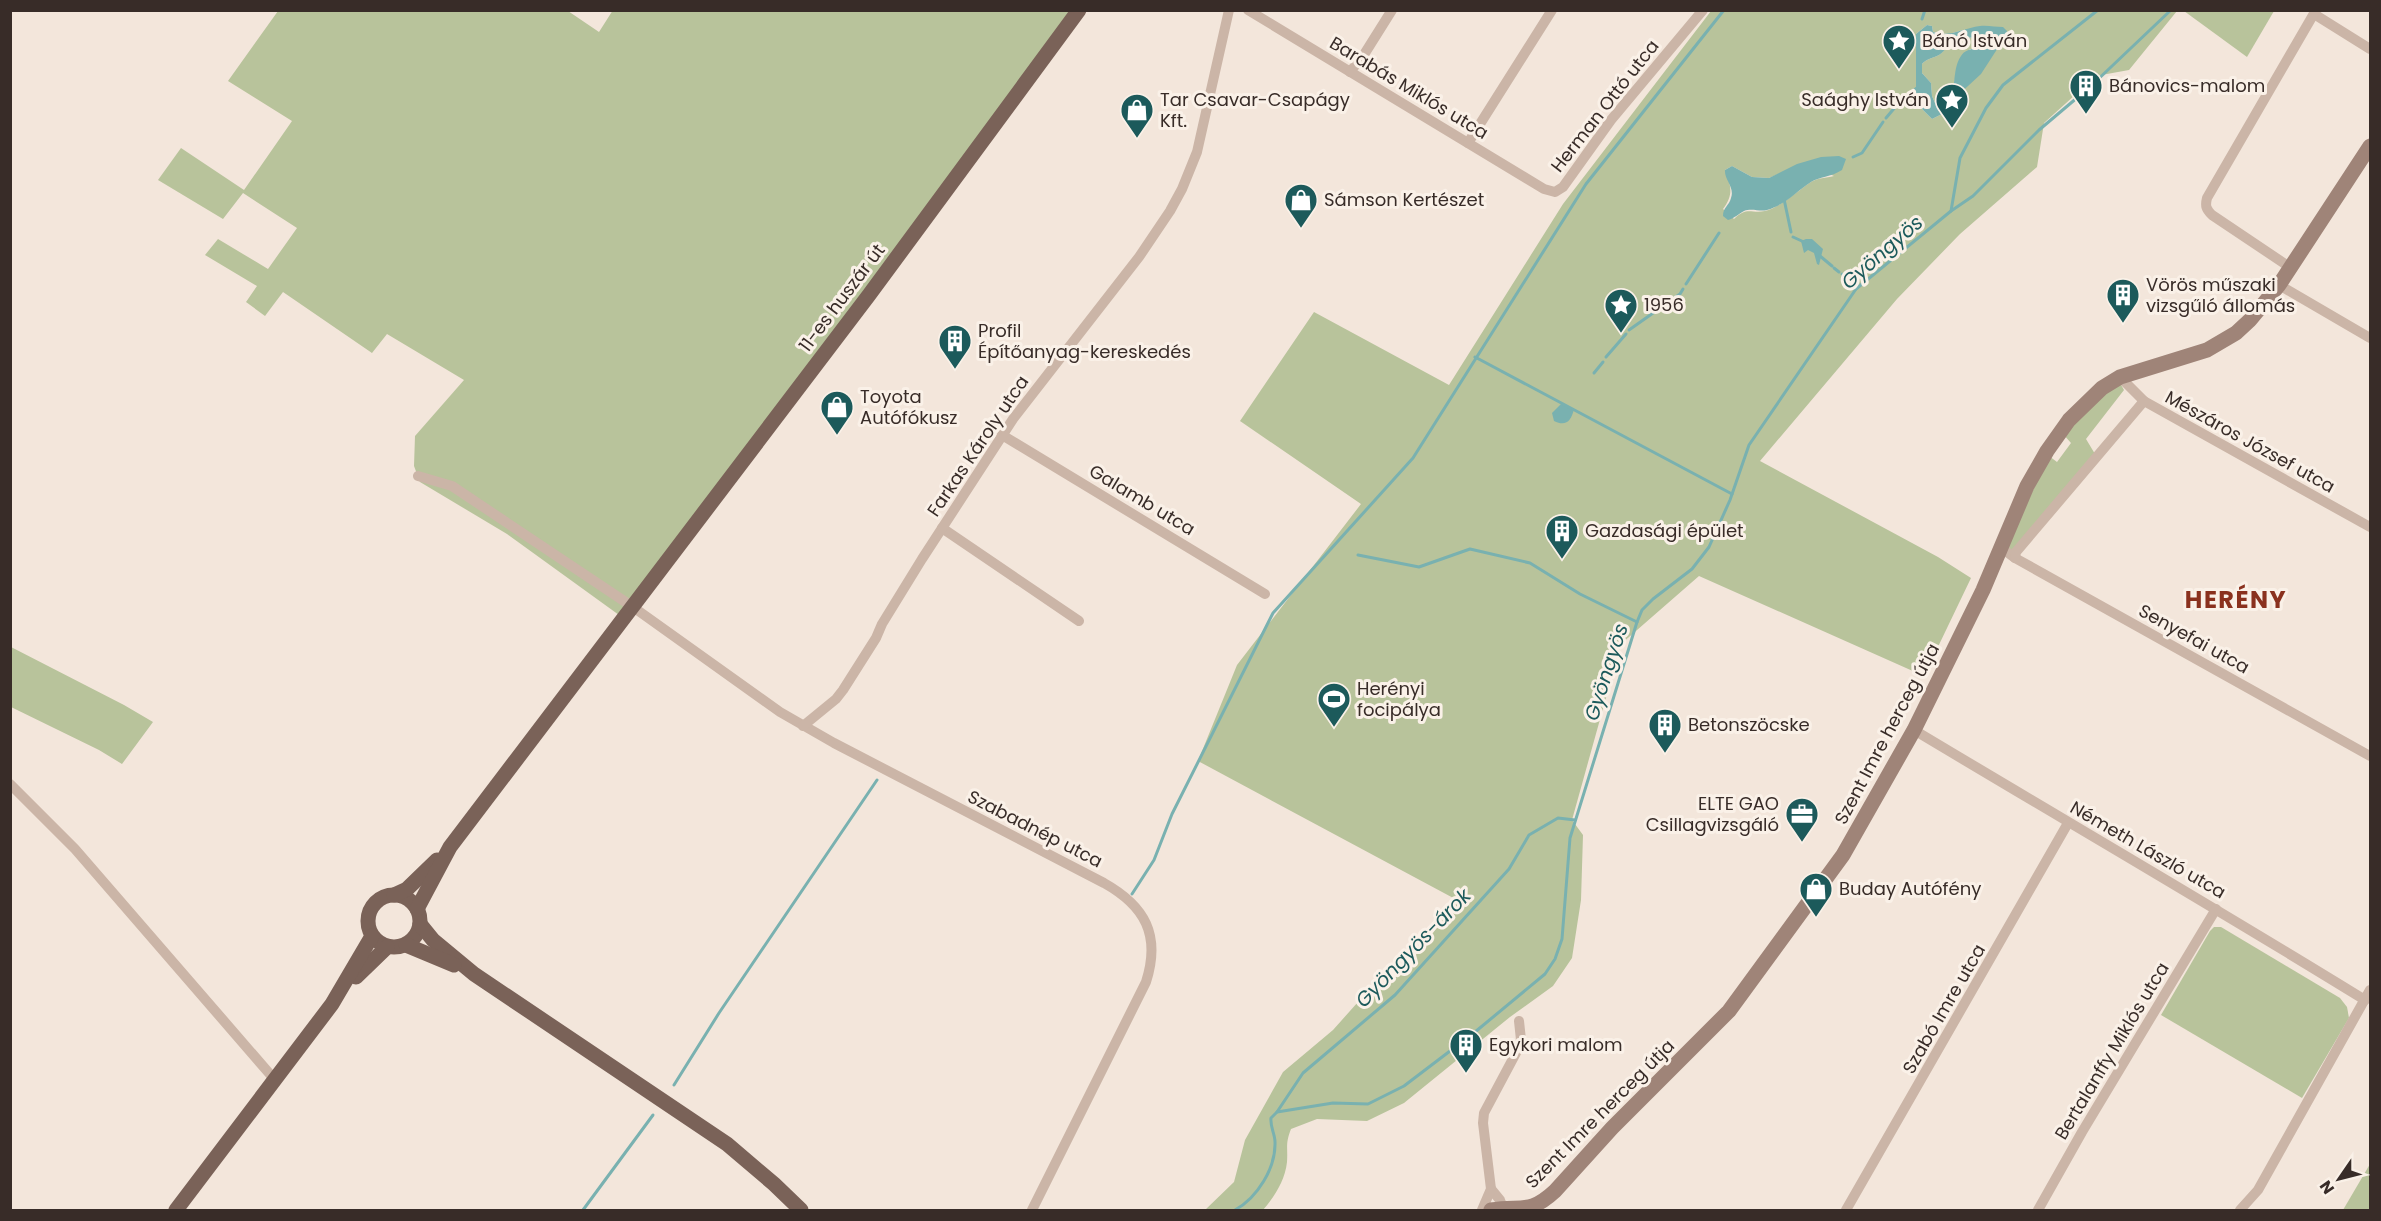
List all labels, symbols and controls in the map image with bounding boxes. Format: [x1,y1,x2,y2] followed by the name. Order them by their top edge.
[1881,23,1917,70] place icon: Bánó lstván
[1922,28,2027,53] place label: Bánó lstván
[1325,30,1493,145] street label: Barabás Miklós utca
[1545,34,1664,177] street label: Herman Ottó utca
[2068,68,2104,115] building icon: Bánovics-malom
[2109,73,2265,98] place label: Bánovics-malom
[1934,82,1970,129] place icon: Saághy István
[1160,87,1350,133] place label: Tar Csavar-Csapágy Kft.
[1801,87,1929,112] place label: Saághy István
[1119,92,1155,139] shop icon: Tar Csavar-Csapágy Kft.
[1283,182,1319,229] shop icon: Sámson Kertészet
[1324,187,1484,212] place label: Sámson Kertészet
[1835,208,1929,296] water label: Gyöngyös
[793,239,890,357] street label: 11-es huszár út
[2146,272,2295,318] place label: Vörös műszaki vizsgűló állomás
[2105,277,2141,324] building icon: Vörös műszaki vizsgűló állomás
[1603,287,1639,334] place icon: 1956
[1644,292,1684,317] place label: 1956
[978,318,1191,364] place label: Profil Építőanyag-kereskedés
[937,323,973,370] building icon: Profil Építőanyag-kereskedés
[921,370,1034,521] street label: Farkas Károly utca
[860,384,958,430] place label: Toyota Autófókusz
[2161,384,2340,499] street label: Mészáros József utca
[819,389,855,436] shop icon: Toyota Autófókusz
[1085,458,1200,541] street label: Galamb utca
[1544,513,1580,560] building icon: Gazdasági épület
[1585,518,1744,543] place label: Gazdasági épület
[2185,583,2287,616] district label: HERÉNY
[2134,598,2254,679] street label: Senyefai utca
[1577,620,1635,724] water label: Gyöngyös
[1828,639,1945,829] street label: Szent Imre herceg útja
[1357,676,1441,722] place label: Herényi focipálya
[1316,681,1352,728] sports icon: Herényi focipálya
[1647,707,1683,754] building icon: Betonszöcske
[1688,712,1810,737] place label: Betonszöcske
[964,784,1107,873] street label: Szabadnép utca
[1646,791,1779,837] place label: ELTE GAO Csillagvizsgáló
[2066,795,2231,904] street label: Németh László utca
[1784,796,1820,843] office icon: ELTE GAO Csillagvizsgáló
[1798,871,1834,918] shop icon: Buday Autófény
[1839,876,1981,901] place label: Buday Autófény
[1349,881,1478,1014] water label: Gyöngyös-árok
[1896,939,1991,1078] street label: Szabó Imre utca
[2049,957,2175,1144] street label: Bertalanffy Miklós utca
[1448,1027,1484,1074] building icon: Egykori malom
[1489,1032,1622,1057] place label: Egykori malom
[1520,1034,1680,1194] street label: Szent Imre herceg útja
[2309,1149,2369,1209] north arrow
[2314,1176,2340,1199] text: N

